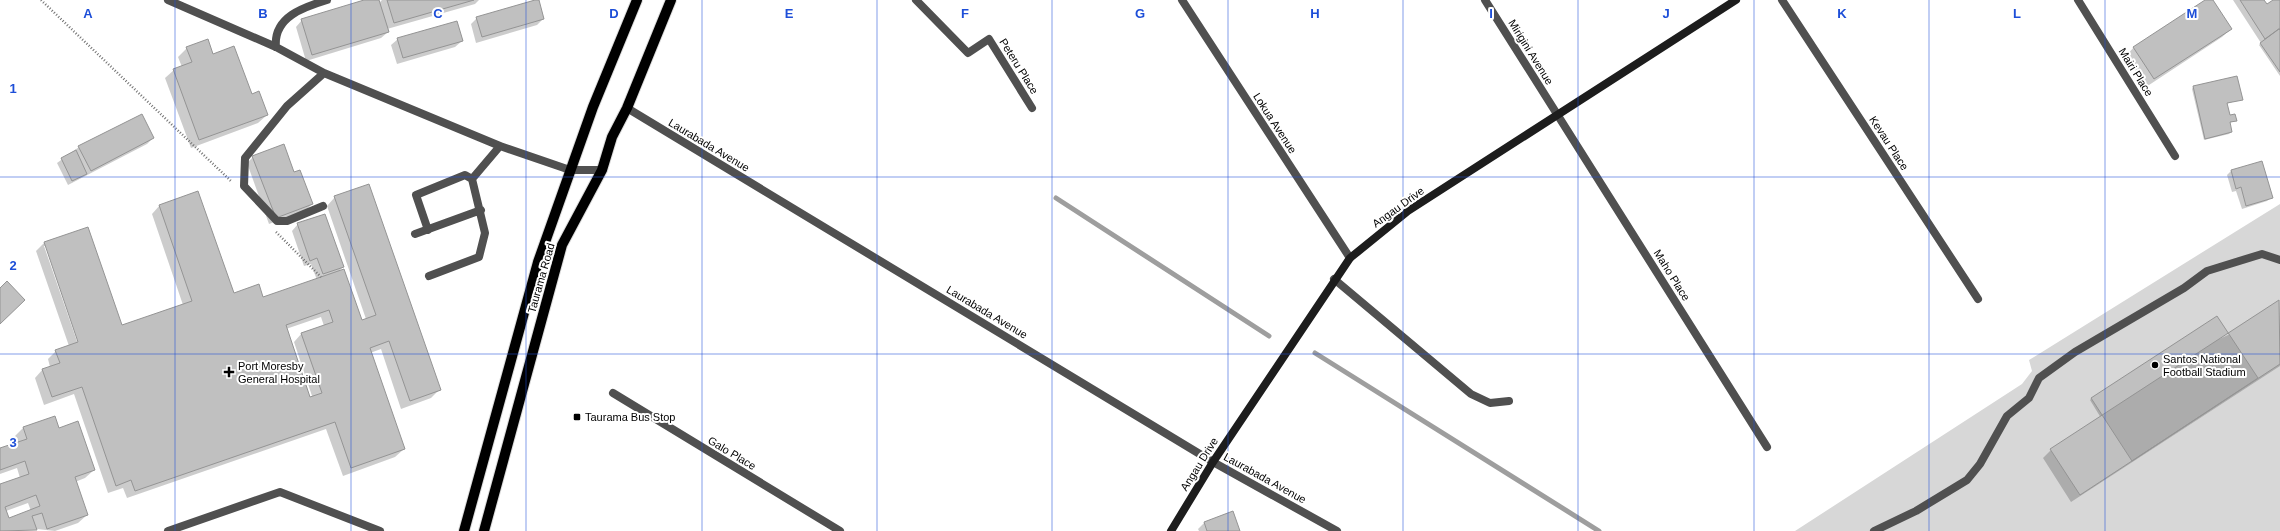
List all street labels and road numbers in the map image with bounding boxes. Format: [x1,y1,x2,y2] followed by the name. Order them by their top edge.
[1506,17,1556,87] street label: Mirigini Avenue
[997,36,1041,96] street label: Peteru Place
[2116,46,2156,98] street label: Mairi Place
[1251,91,1299,155] street label: Lokua Avenue
[1867,114,1911,172] street label: Kevau Place
[666,116,752,174] street label: Laurabada Avenue
[1370,184,1426,230] street label: Angau Drive
[525,242,557,314] street label: Taurama Road
[1652,247,1692,303] street label: Maho Place
[944,283,1030,341] street label: Laurabada Avenue
[706,434,758,472] street label: Galo Place
[1178,435,1220,493] street label: Angau Drive
[1222,450,1308,506] street label: Laurabada Avenue

